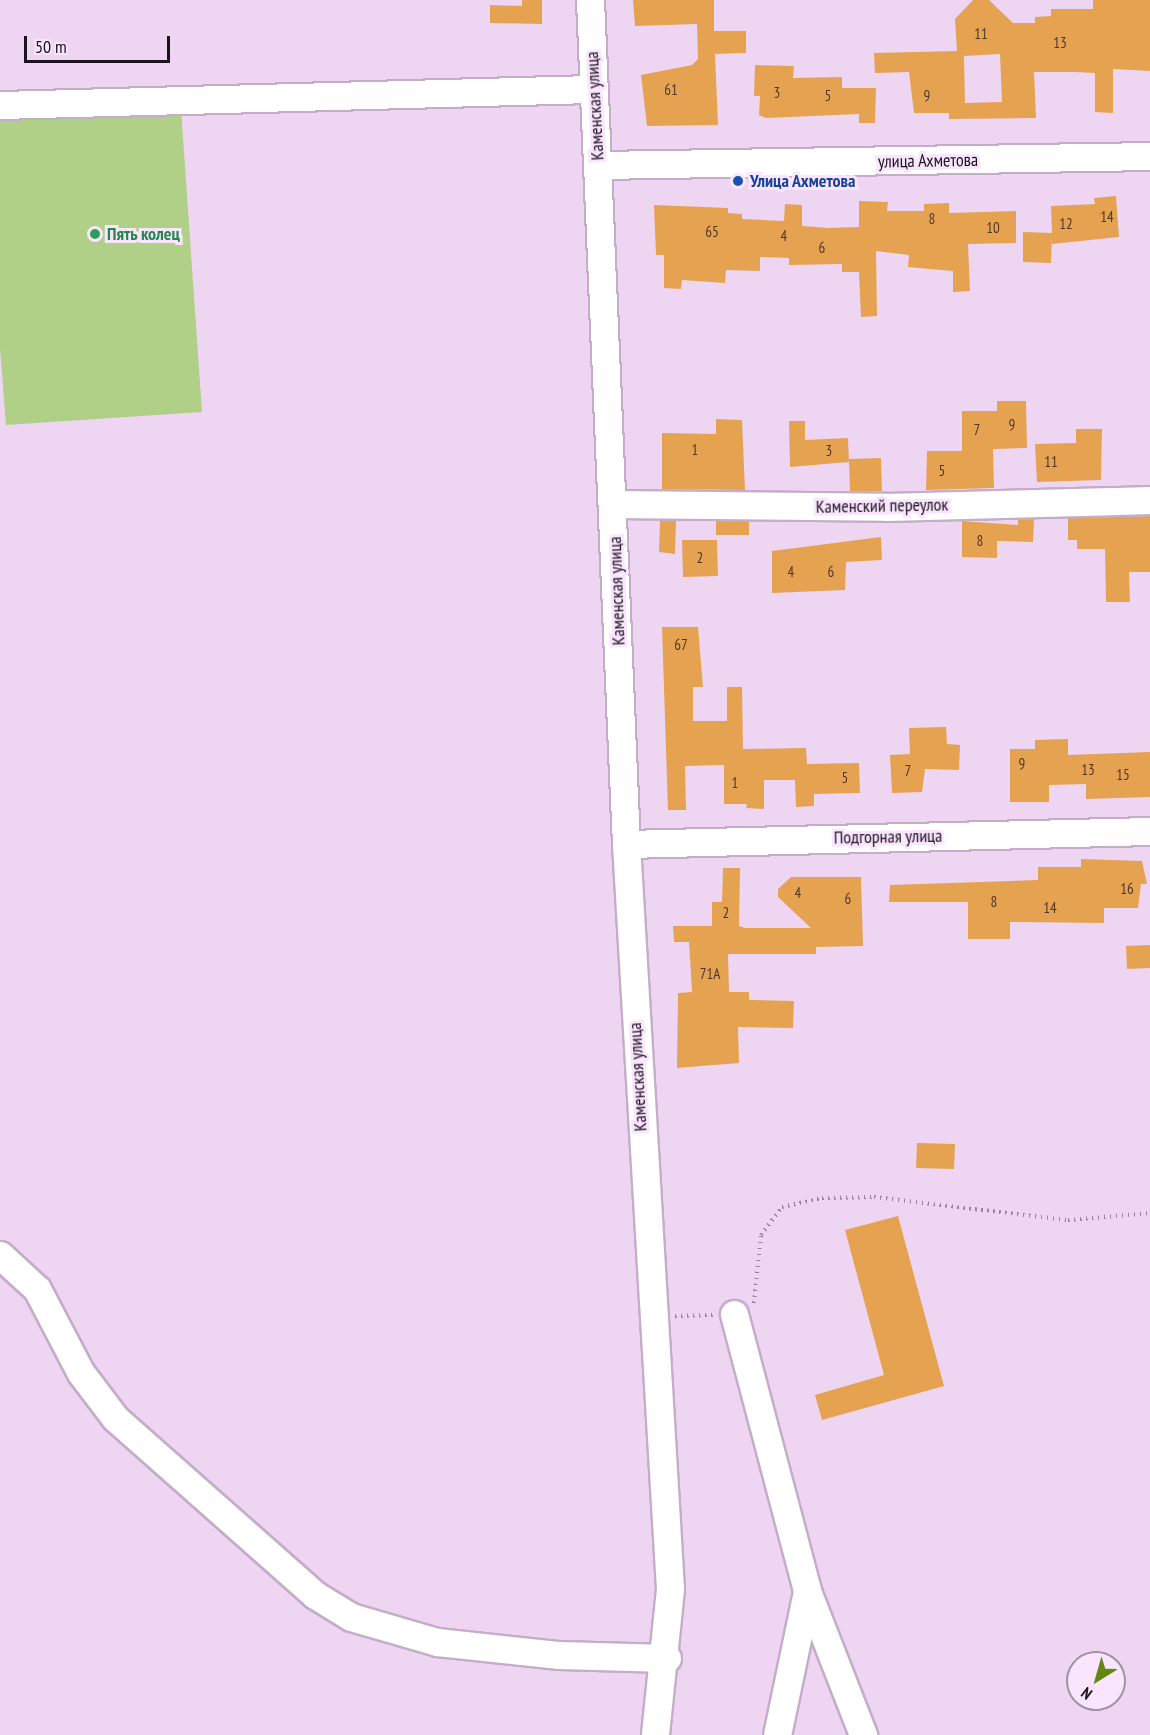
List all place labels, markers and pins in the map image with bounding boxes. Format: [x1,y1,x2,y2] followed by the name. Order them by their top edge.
[750,170,856,192] place label: Улица Ахметова
[731,174,745,188] marker: Улица Ахметова
[107,223,180,245] place label: Пять колец
[88,227,102,241] marker: Пять колец

